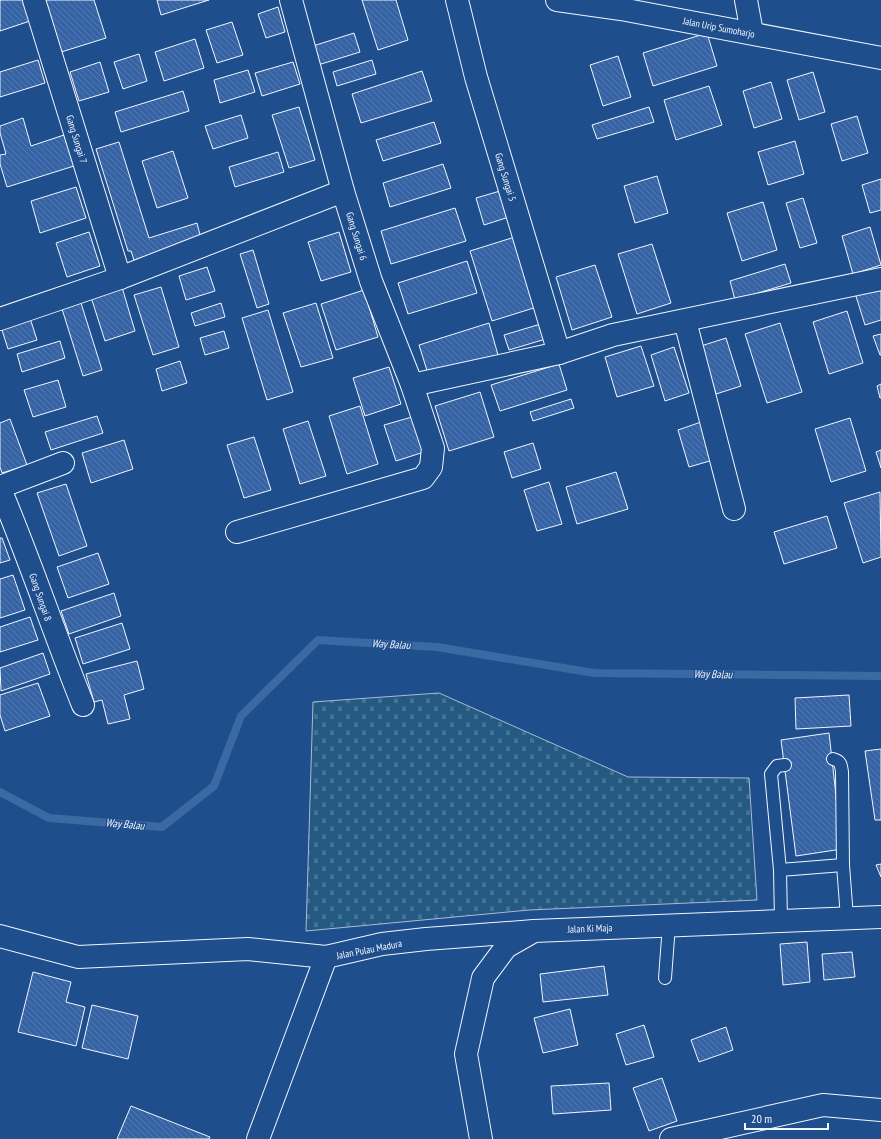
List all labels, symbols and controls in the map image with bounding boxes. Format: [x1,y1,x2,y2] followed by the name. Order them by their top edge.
[681,14,756,41] street label: Jalan Urip Sumoharjo
[63,113,90,165] street label: Gang Sungai 7
[492,151,519,203] street label: Gang Sungai 5
[343,210,370,262] street label: Gang Sungai 6
[26,571,55,623] street label: Gang Sungai 8
[371,636,412,652] water label: Way Balau
[693,667,734,681] water label: Way Balau
[105,815,146,833] water label: Way Balau
[566,921,613,936] street label: Jalan Ki Maja
[334,937,403,962] street label: Jalan Pulau Madura
[745,1105,828,1131] scale bar
[751,1111,772,1126] text: 20 m

